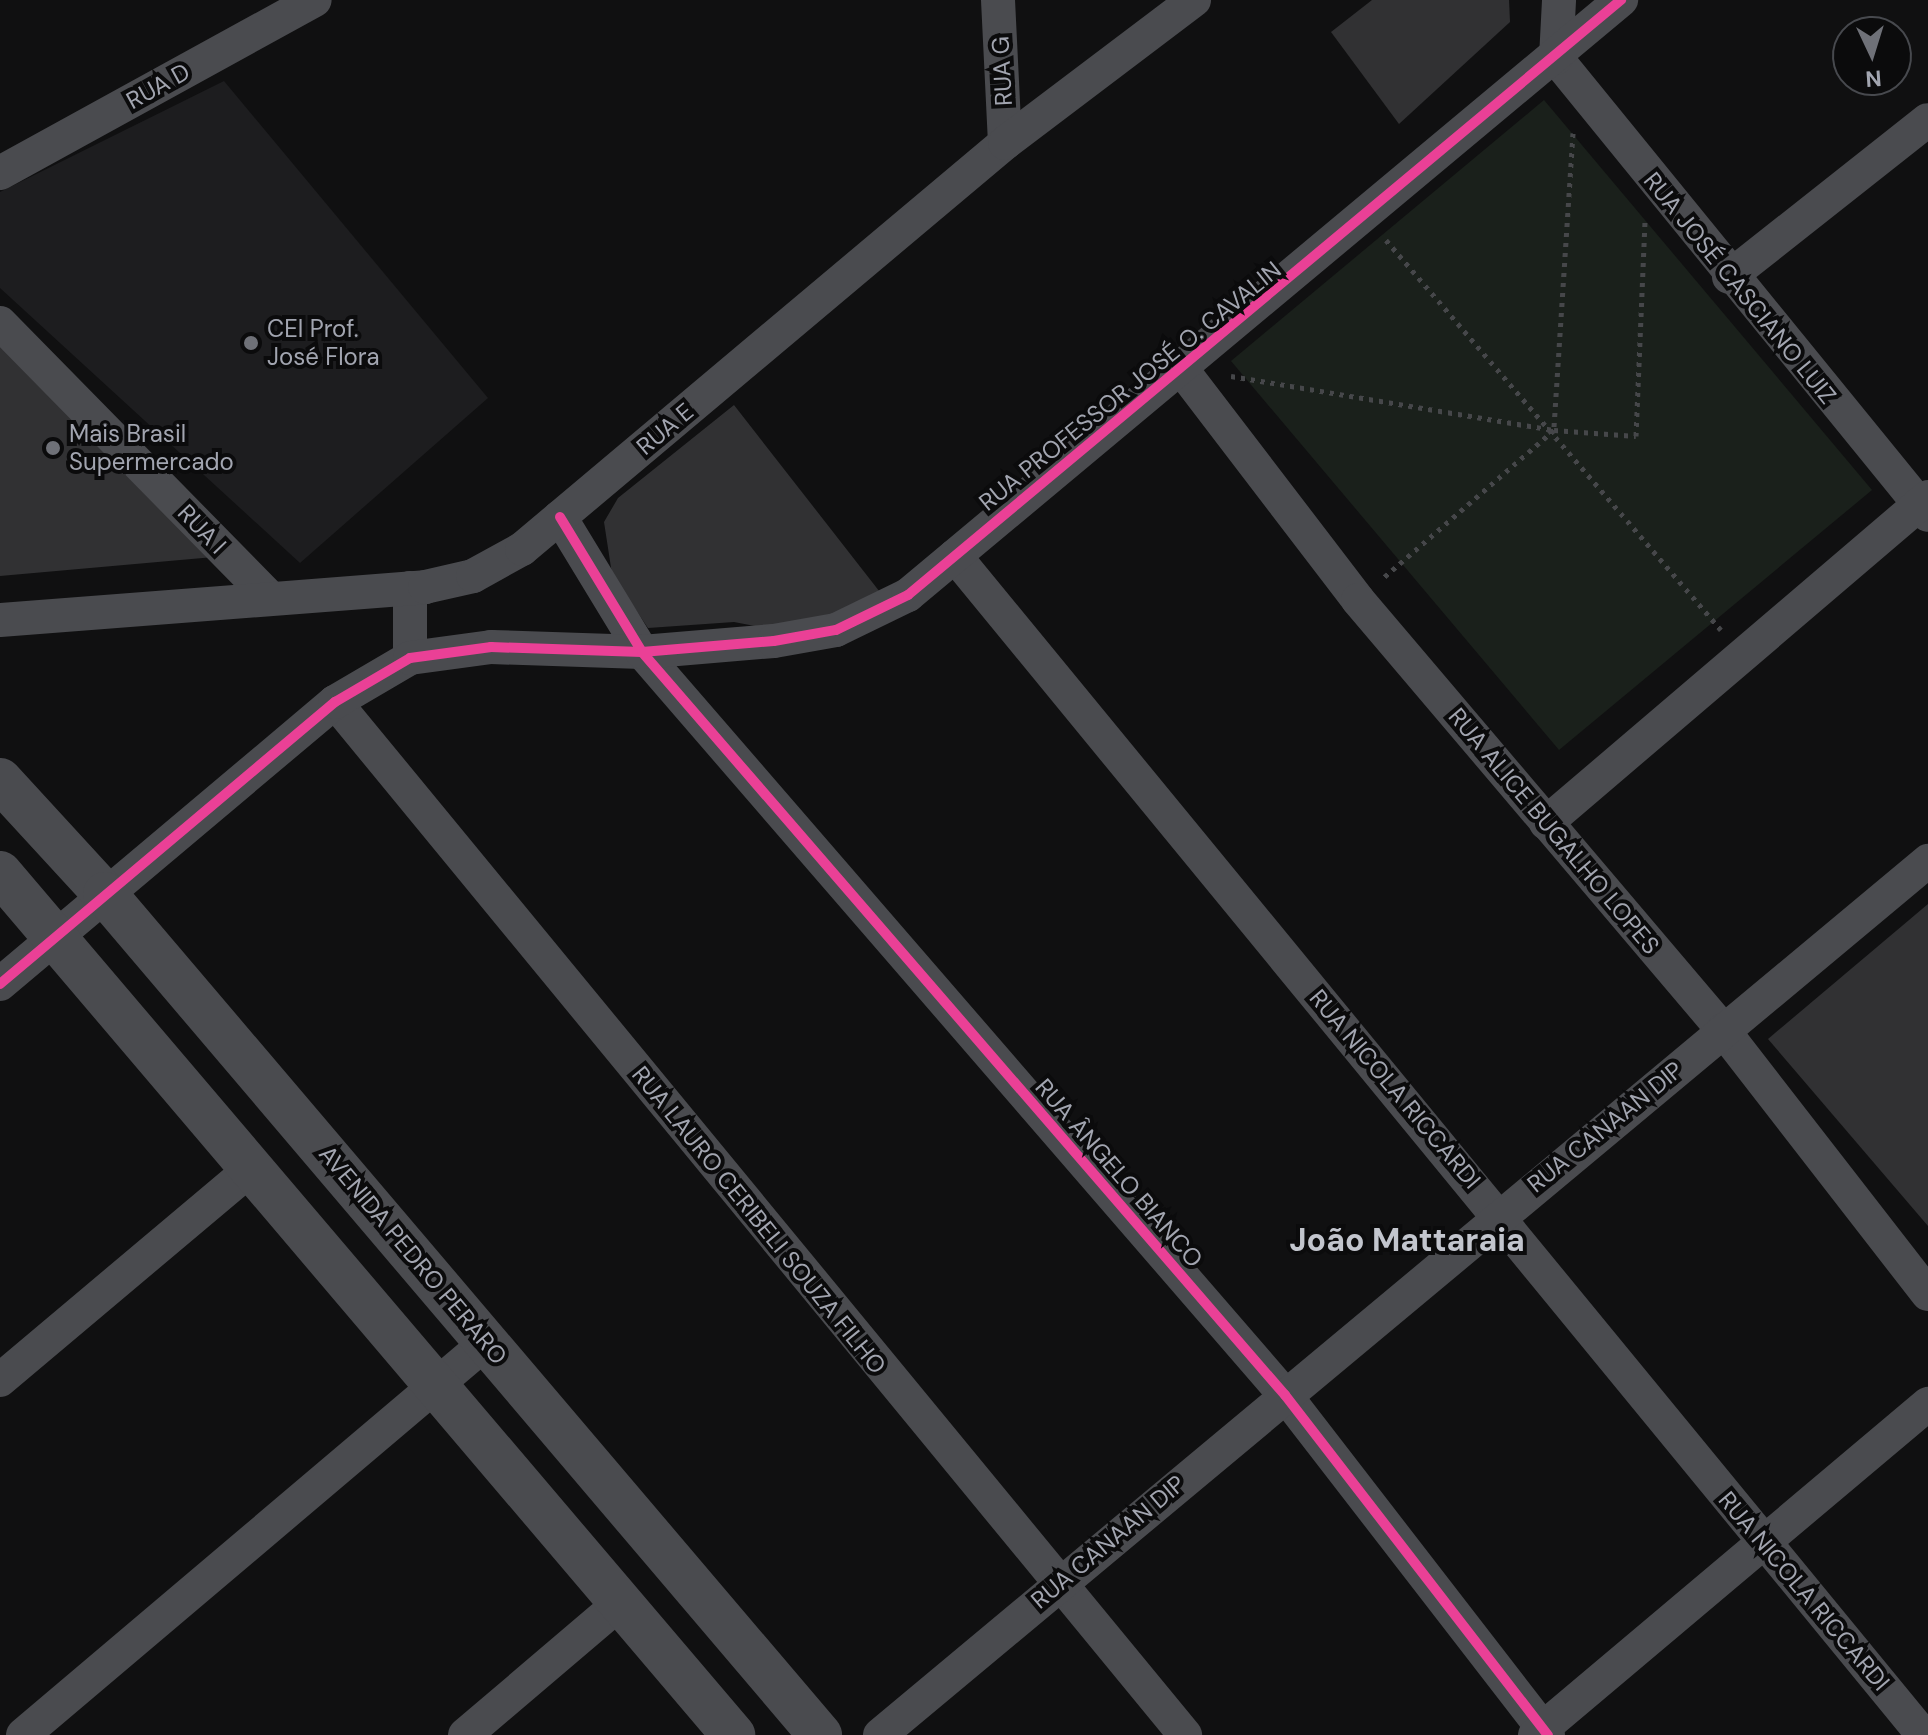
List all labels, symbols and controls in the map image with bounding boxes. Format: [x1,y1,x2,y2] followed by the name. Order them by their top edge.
[1832,16,1912,96] north arrow
[986,35,1018,107] street label: RUA G
[121,57,195,115] street label: RUA D
[1865,63,1883,93] text: N
[1638,167,1842,409] street label: RUA JOSÉ CASCIANO LUIZ
[973,255,1287,517] street label: RUA PROFESSOR JOSÉ O. CAVALIN
[267,315,380,371] place label: CEI Prof. José Flora
[242,334,260,352] marker: CEI Prof. José Flora
[631,397,699,461] street label: RUA E
[69,420,234,476] place label: Mais Brasil Supermercado
[44,439,62,457] marker: Mais Brasil Supermercado
[172,498,232,560] street label: RUA I
[1443,702,1665,960] street label: RUA ALICE BUGALHO LOPES
[1303,984,1487,1194] street label: RUA NICOLA RICCARDI
[1521,1055,1689,1199] street label: RUA CANAAN DIP
[626,1060,892,1380] street label: RUA LAURO CERIBELI SOUZA FILHO
[1029,1073,1209,1273] street label: RUA ÂNGELO BIANCO
[313,1140,513,1370] street label: AVENIDA PEDRO PERARO
[1289,1221,1525,1259] district label: João Mattaraia
[1025,1469,1191,1615] street label: RUA CANAAN DIP
[1712,1486,1896,1696] street label: RUA NICOLA RICCARDI

